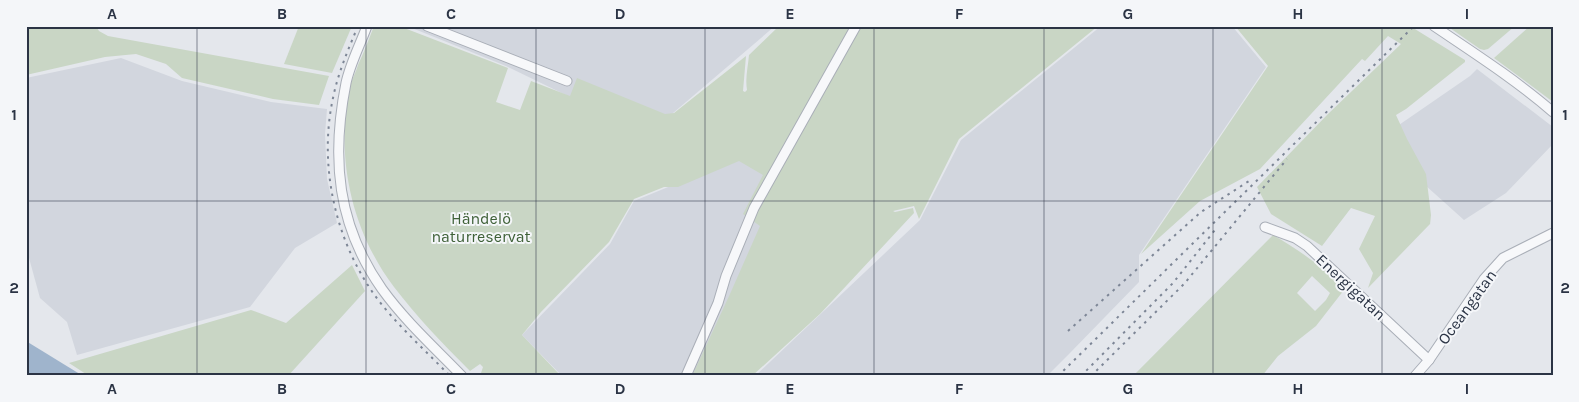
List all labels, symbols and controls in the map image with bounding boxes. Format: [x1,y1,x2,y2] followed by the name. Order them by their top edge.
[107,4,117,23] text: A
[277,4,287,23] text: B
[446,4,456,23] text: C
[615,4,626,23] text: D
[785,4,795,23] text: E
[955,4,964,23] text: F
[1123,4,1133,23] text: G
[1292,4,1304,23] text: H
[1465,4,1469,23] text: I
[11,105,17,124] text: 1
[1562,105,1568,124] text: 1
[431,209,531,246] park label: Händelö naturreservat
[1312,250,1390,324] street label: Energigatan
[1434,266,1500,348] street label: Oceangatan
[9,278,19,297] text: 2
[1560,278,1570,297] text: 2
[107,379,117,398] text: A
[277,379,287,398] text: B
[446,379,456,398] text: C
[615,379,626,398] text: D
[785,379,795,398] text: E
[955,379,964,398] text: F
[1123,379,1133,398] text: G
[1292,379,1304,398] text: H
[1465,379,1469,398] text: I

